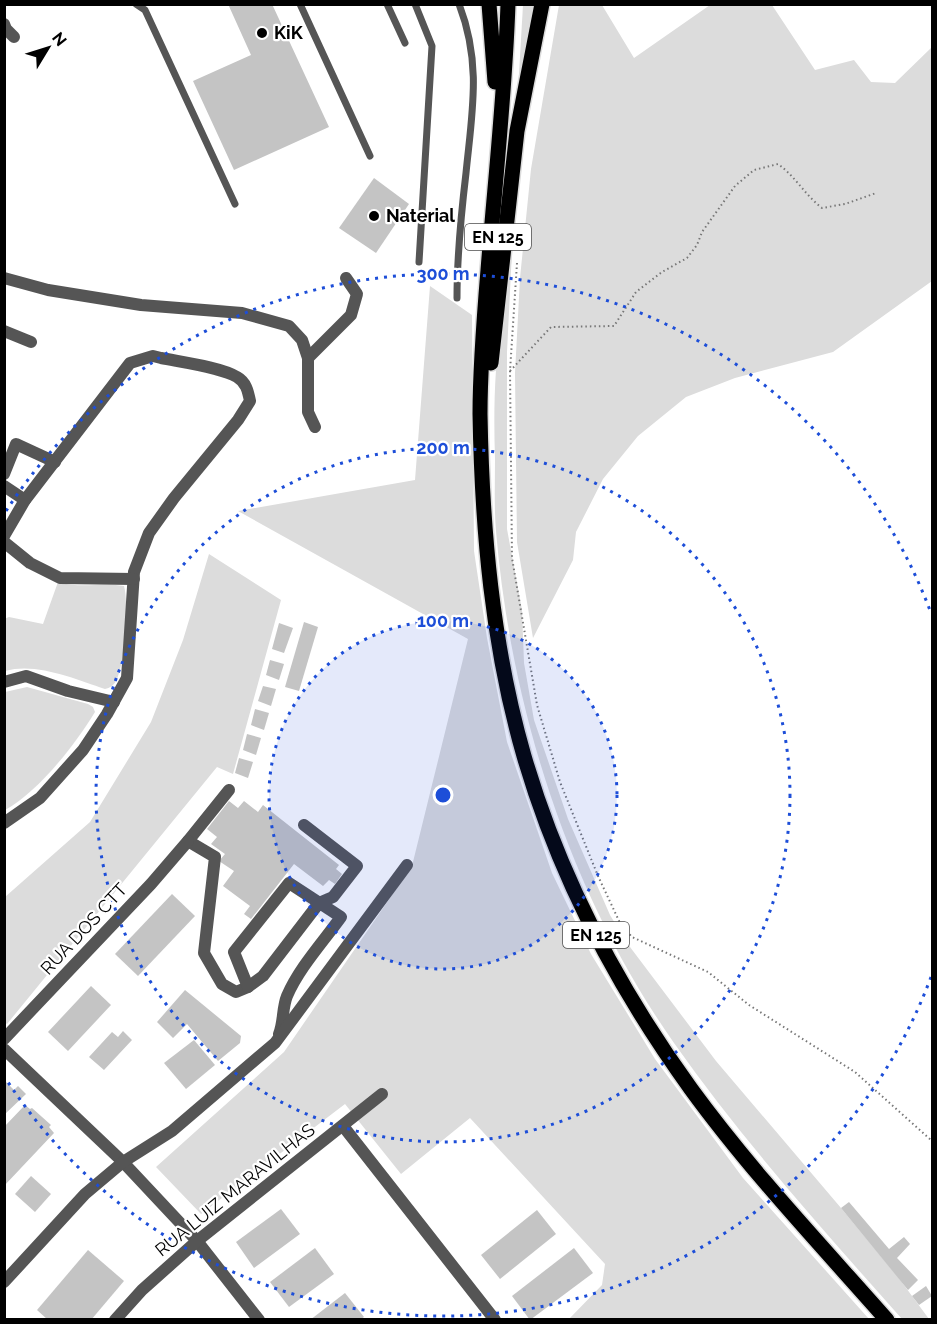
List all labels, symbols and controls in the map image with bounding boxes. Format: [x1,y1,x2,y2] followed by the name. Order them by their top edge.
[18,18,78,78] north arrow
[274,22,304,43] place label: KiK
[255,26,269,40] marker: KiK
[48,28,71,50] text: N
[386,205,455,226] place label: Naterial
[367,209,381,223] marker: Naterial
[465,224,531,250] road number: EN 125
[416,263,470,284] text: 300 m
[416,437,470,458] text: 200 m
[417,610,469,631] text: 100 m
[433,785,453,805] centre of rings
[36,879,131,979] street label: RUA DOS CTT
[563,922,629,948] road number: EN 125
[151,1119,319,1260] street label: RUA LUIZ MARAVILHAS

